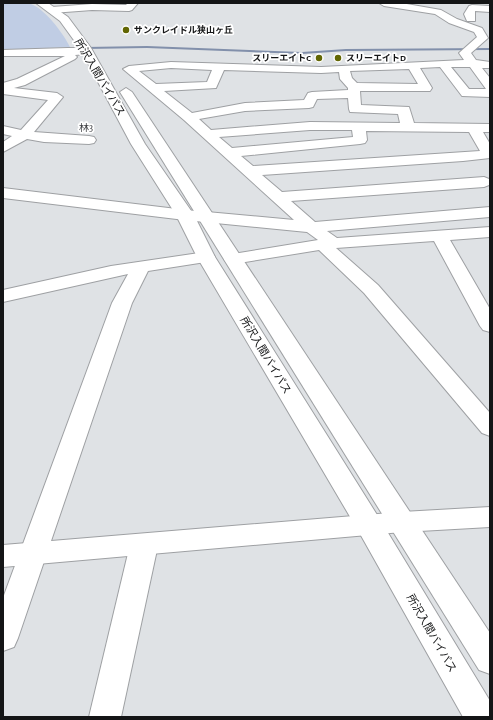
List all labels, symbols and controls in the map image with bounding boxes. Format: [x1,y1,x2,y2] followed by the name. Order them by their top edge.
[121,25,131,35] marker: サンクレイドル狭山ヶ丘
[134,25,233,35] place label: サンクレイドル狭山ヶ丘
[72,36,128,118] street label: 所沢入間バイパス
[252,53,311,63] place label: スリーエイトC
[314,53,324,63] marker: スリーエイトC
[333,53,343,63] marker: スリーエイトD
[346,53,406,63] place label: スリーエイトD
[79,123,93,133] district label: 林3
[238,314,294,396] street label: 所沢入間バイパス
[405,592,459,674] street label: 所沢入間バイパス

